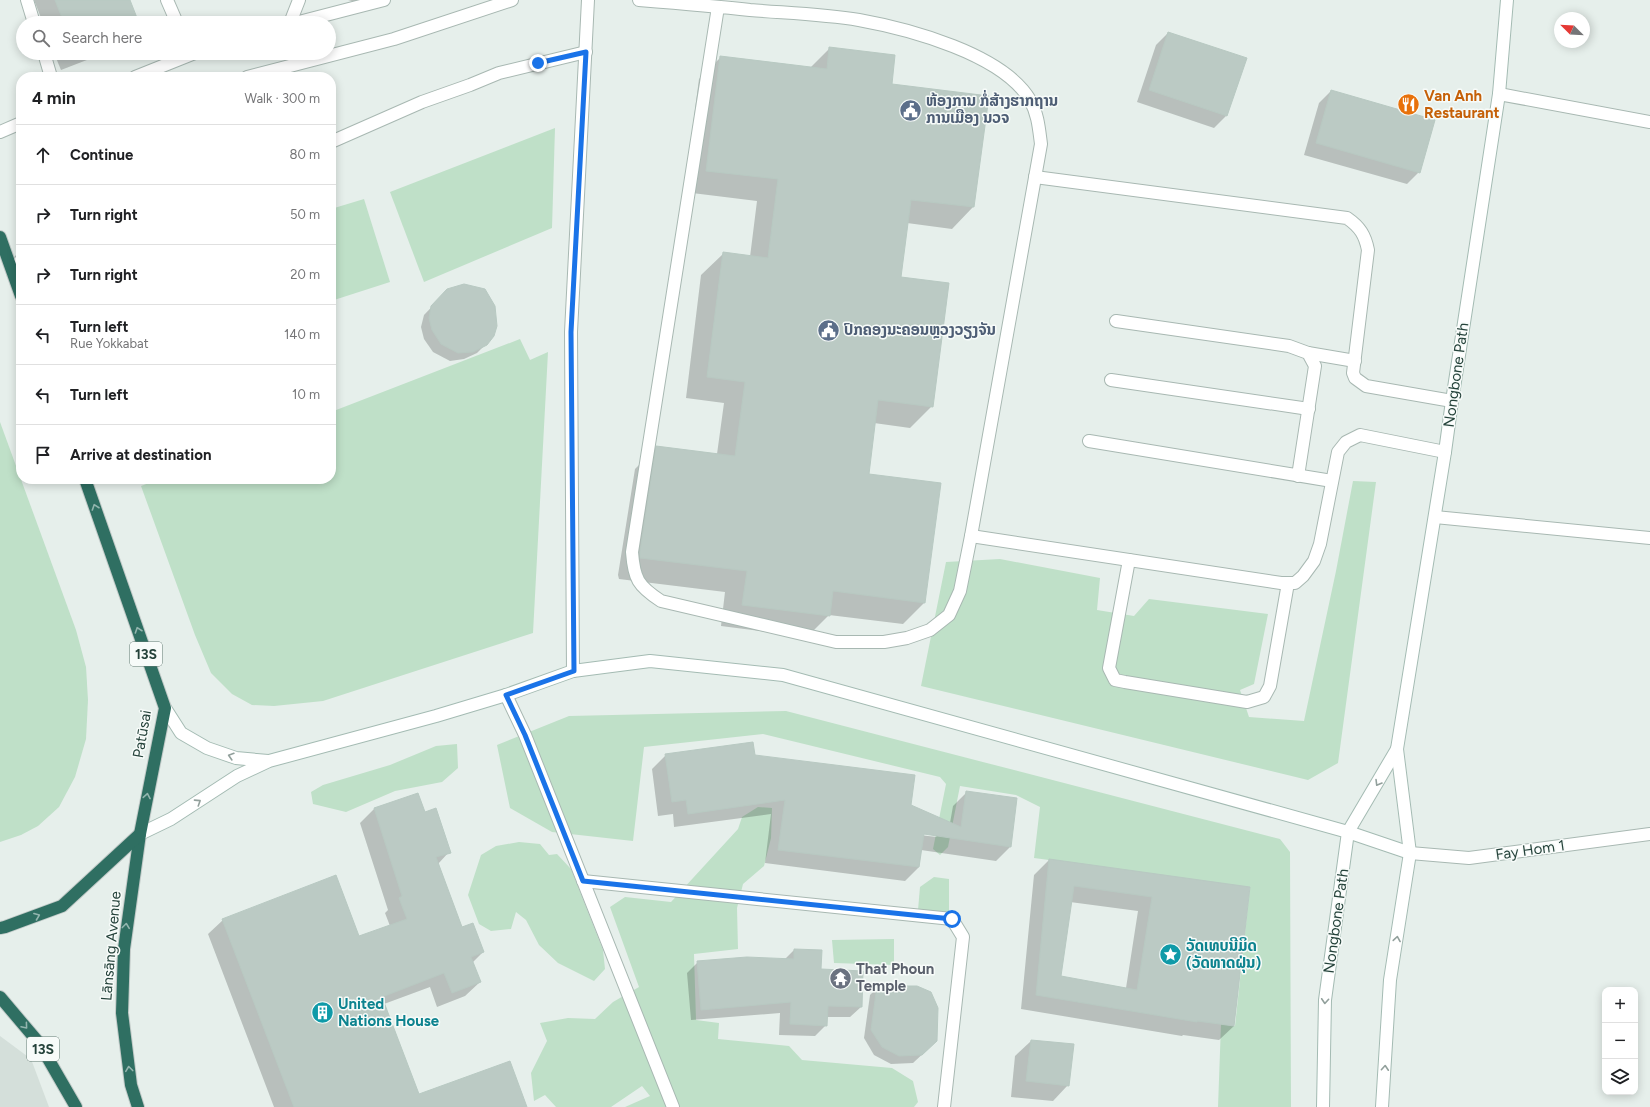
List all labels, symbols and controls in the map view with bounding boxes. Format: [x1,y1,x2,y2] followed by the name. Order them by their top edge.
[1554,12,1590,48] north arrow
[16,16,336,60] search box
[30,27,52,49] icon: search
[62,29,142,47] text: Search here
[529,54,547,72] route end
[1424,87,1500,122] place label: Van Anh Restaurant
[32,88,76,108] text: 4 min
[926,89,1058,127] place label: ຫ້ອງການ ກໍ່ສ້າງຮາກຖານ ການເມືອງ ນວຈ
[245,91,320,106] text: Walk · 300 m
[1395,92,1421,118] restaurant icon: Van Anh Restaurant
[898,97,924,123] public building icon: ຫ້ອງການ ກໍ່ສ້າງຮາກຖານ ການເມືອງ ນວຈ
[32,144,54,166] icon: ahead
[70,146,133,164] text: Continue
[289,147,320,162] text: 80 m
[32,204,54,226] icon: right
[70,206,138,224] text: Turn right
[290,207,320,222] text: 50 m
[32,264,54,286] icon: right
[70,266,138,284] text: Turn right
[290,267,320,282] text: 20 m
[815,317,841,343] public building icon: ປົກຄອງນະຄອນຫຼວງວຽງຈັນ
[70,318,128,336] text: Turn left
[843,321,996,339] place label: ປົກຄອງນະຄອນຫຼວງວຽງຈັນ
[1440,322,1472,428] street label: Nongbone Path
[32,324,54,346] icon: left
[284,327,320,342] text: 140 m
[70,336,149,351] text: Rue Yokkabat
[32,384,54,406] icon: left
[70,386,128,404] text: Turn left
[292,387,320,402] text: 10 m
[32,444,54,466] icon: arrive
[70,446,211,464] text: Arrive at destination
[91,504,100,511] one-way arrow
[134,627,142,634] one-way arrow
[130,642,162,666] road number: 13S
[129,709,155,759] street label: Patūsai
[227,752,234,761] one-way arrow
[1375,779,1382,786] one-way arrow
[142,793,151,799] one-way arrow
[194,800,201,807] one-way arrow
[1494,836,1566,864] street label: Fay Hom 1
[1320,868,1352,974] street label: Nongbone Path
[97,890,125,1002] street label: Lānsāng Avenue
[943,910,961,928] route start
[33,912,40,920] one-way arrow
[122,923,131,929] one-way arrow
[1186,936,1261,973] place label: ວັດເທບນີມິດ (ວັດທາດຝຸ່ນ)
[1392,936,1401,942] one-way arrow
[1158,942,1184,968] place icon: ວັດເທບນີມິດ (ວັດທາດຝຸ່ນ)
[856,960,934,995] place label: That Phoun Temple
[828,965,854,991] temple icon: That Phoun Temple
[1602,987,1638,1095] map controls
[1602,987,1638,1023] button: +
[338,995,440,1030] place label: United Nations House
[1321,998,1330,1004] one-way arrow
[310,1000,336,1026] building icon: United Nations House
[21,1022,28,1029] one-way arrow
[1602,1023,1638,1059] button: −
[27,1037,59,1061] road number: 13S
[1602,1059,1638,1095] button: layers
[1380,1065,1389,1071] one-way arrow
[125,1066,134,1072] one-way arrow

